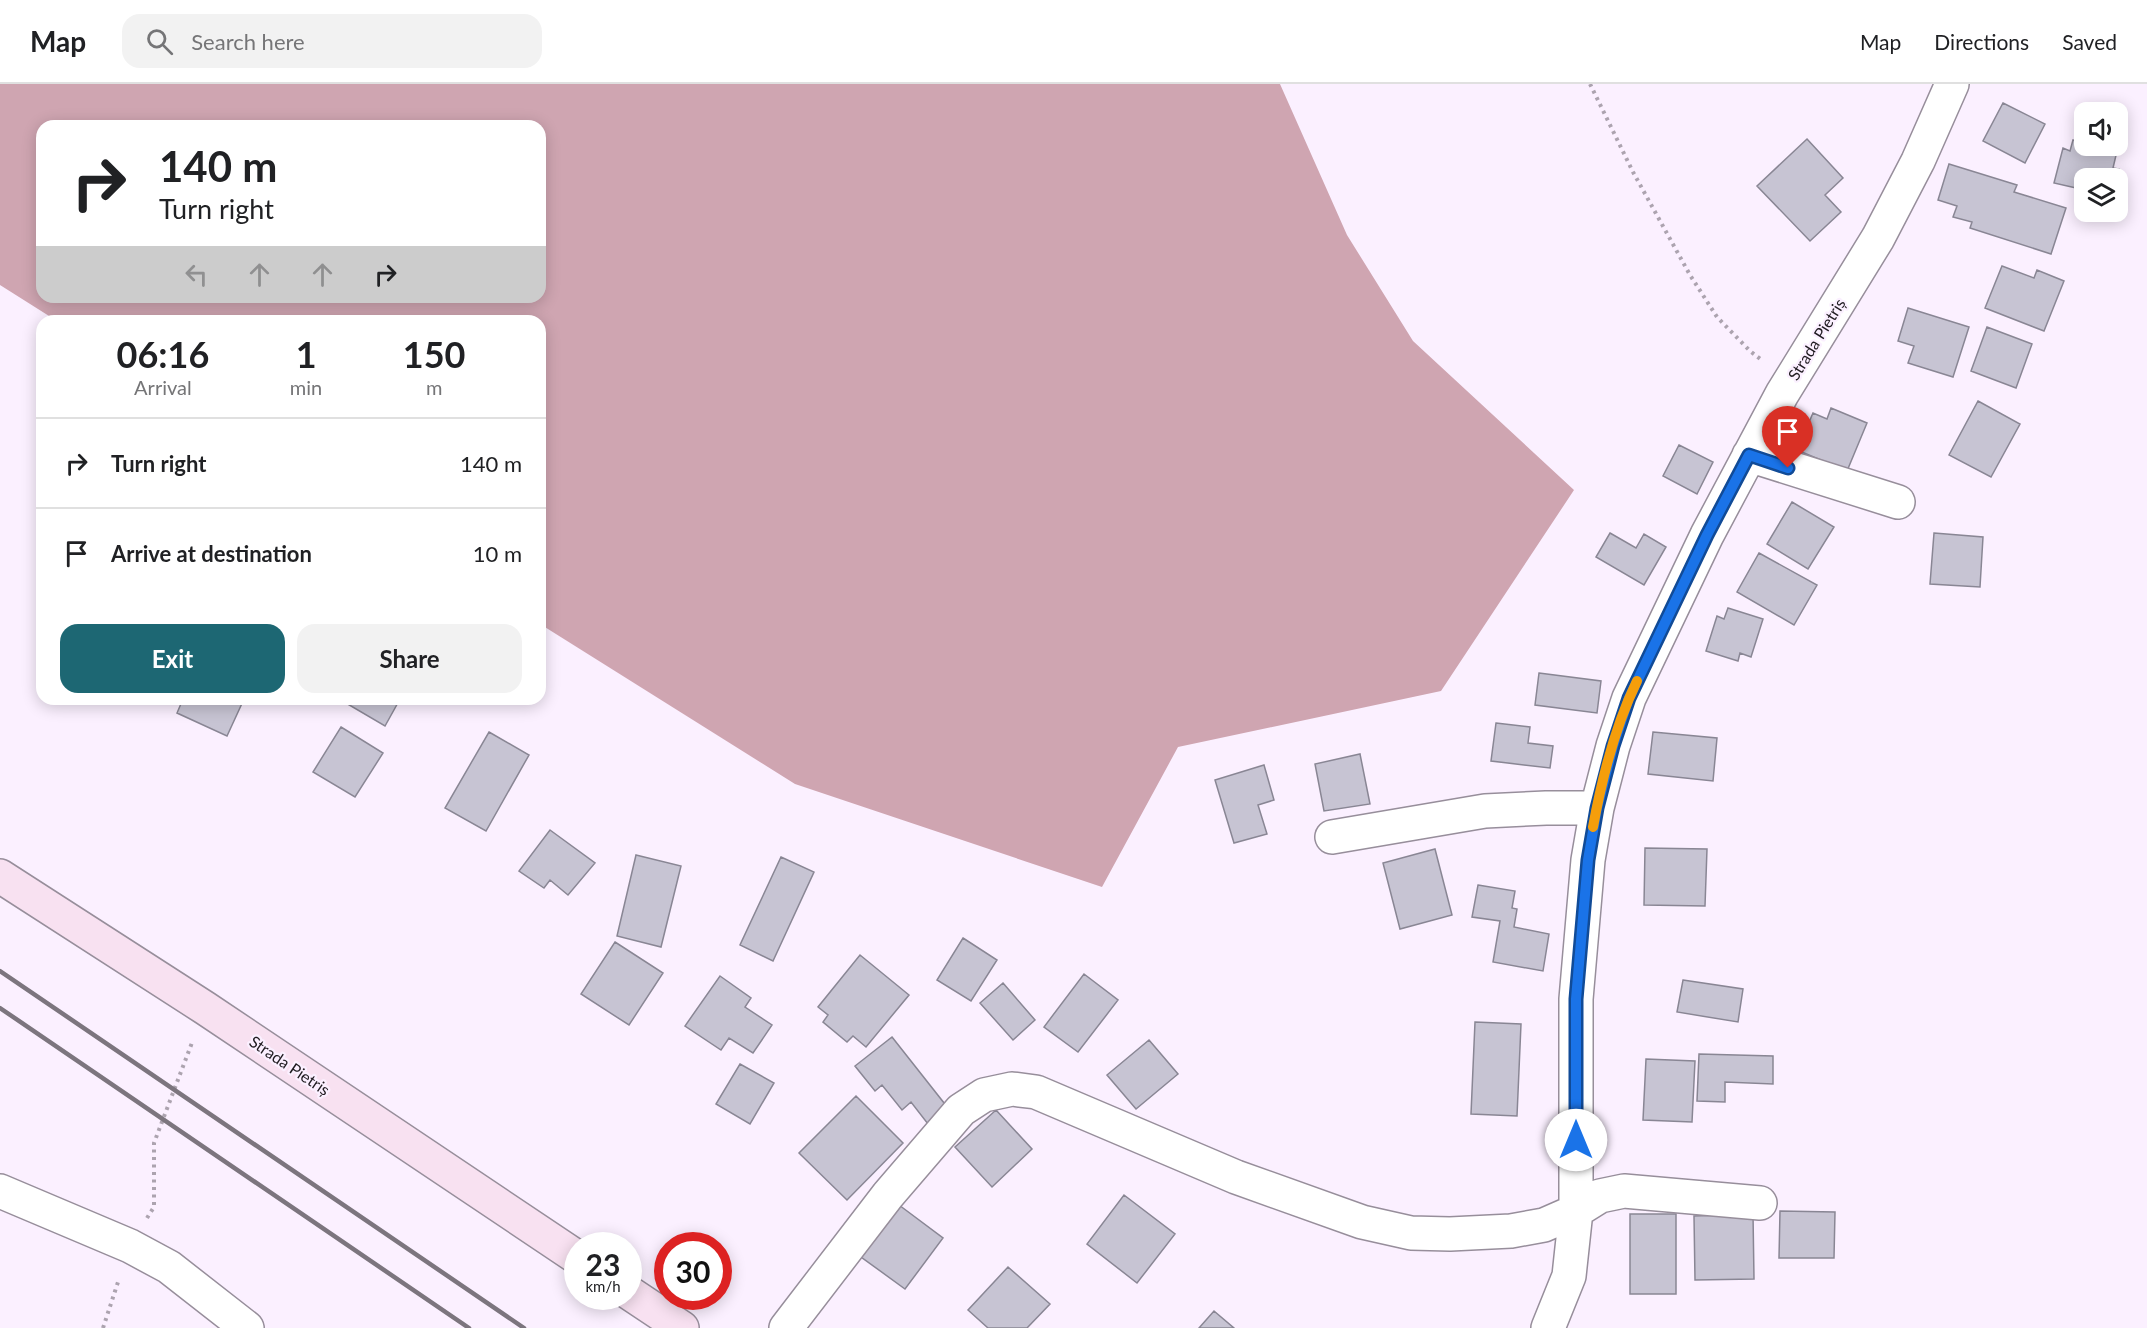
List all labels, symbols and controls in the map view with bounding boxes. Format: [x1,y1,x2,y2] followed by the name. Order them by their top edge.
[122,14,542,68] search box
[30,24,86,58] text: Map
[143,25,176,58] icon: search
[191,28,305,55] text: Search here
[1860,29,1901,54] text: Map
[1934,29,2029,54] text: Directions
[2062,29,2117,54] text: Saved
[2074,102,2128,222] map controls
[2074,102,2128,156] button: sound
[159,141,277,191] text: 140 m
[60,144,138,222] icon: right
[2074,168,2128,222] button: layers
[159,192,274,225] text: Turn right
[180,258,213,291] icon: left
[243,258,276,291] icon: ahead
[306,258,339,291] icon: ahead
[369,258,402,291] icon: right
[1783,295,1849,383] street label: Strada Pietriș
[117,332,209,376] text: 06:16
[296,332,317,376] text: 1
[403,332,465,376] text: 150
[134,375,192,399] text: Arrival
[290,375,322,399] text: min
[426,375,442,399] text: m
[1762,406,1813,468] pin
[1771,415,1804,448] icon: arrive
[60,447,93,480] icon: right
[111,450,206,477] text: Turn right
[460,450,522,477] text: 140 m
[60,537,93,570] icon: arrive
[111,540,312,567] text: Arrive at destination
[473,540,522,567] text: 10 m
[60,624,285,693] button: Exit
[297,624,522,693] button: Share
[246,1031,334,1099] street label: Strada Pietriș
[1544,1108,1608,1172] position arrow
[654,1232,732,1310] speed limit sign: 30
[586,1246,620,1282] text: 23
[585,1277,621,1295] text: km/h

